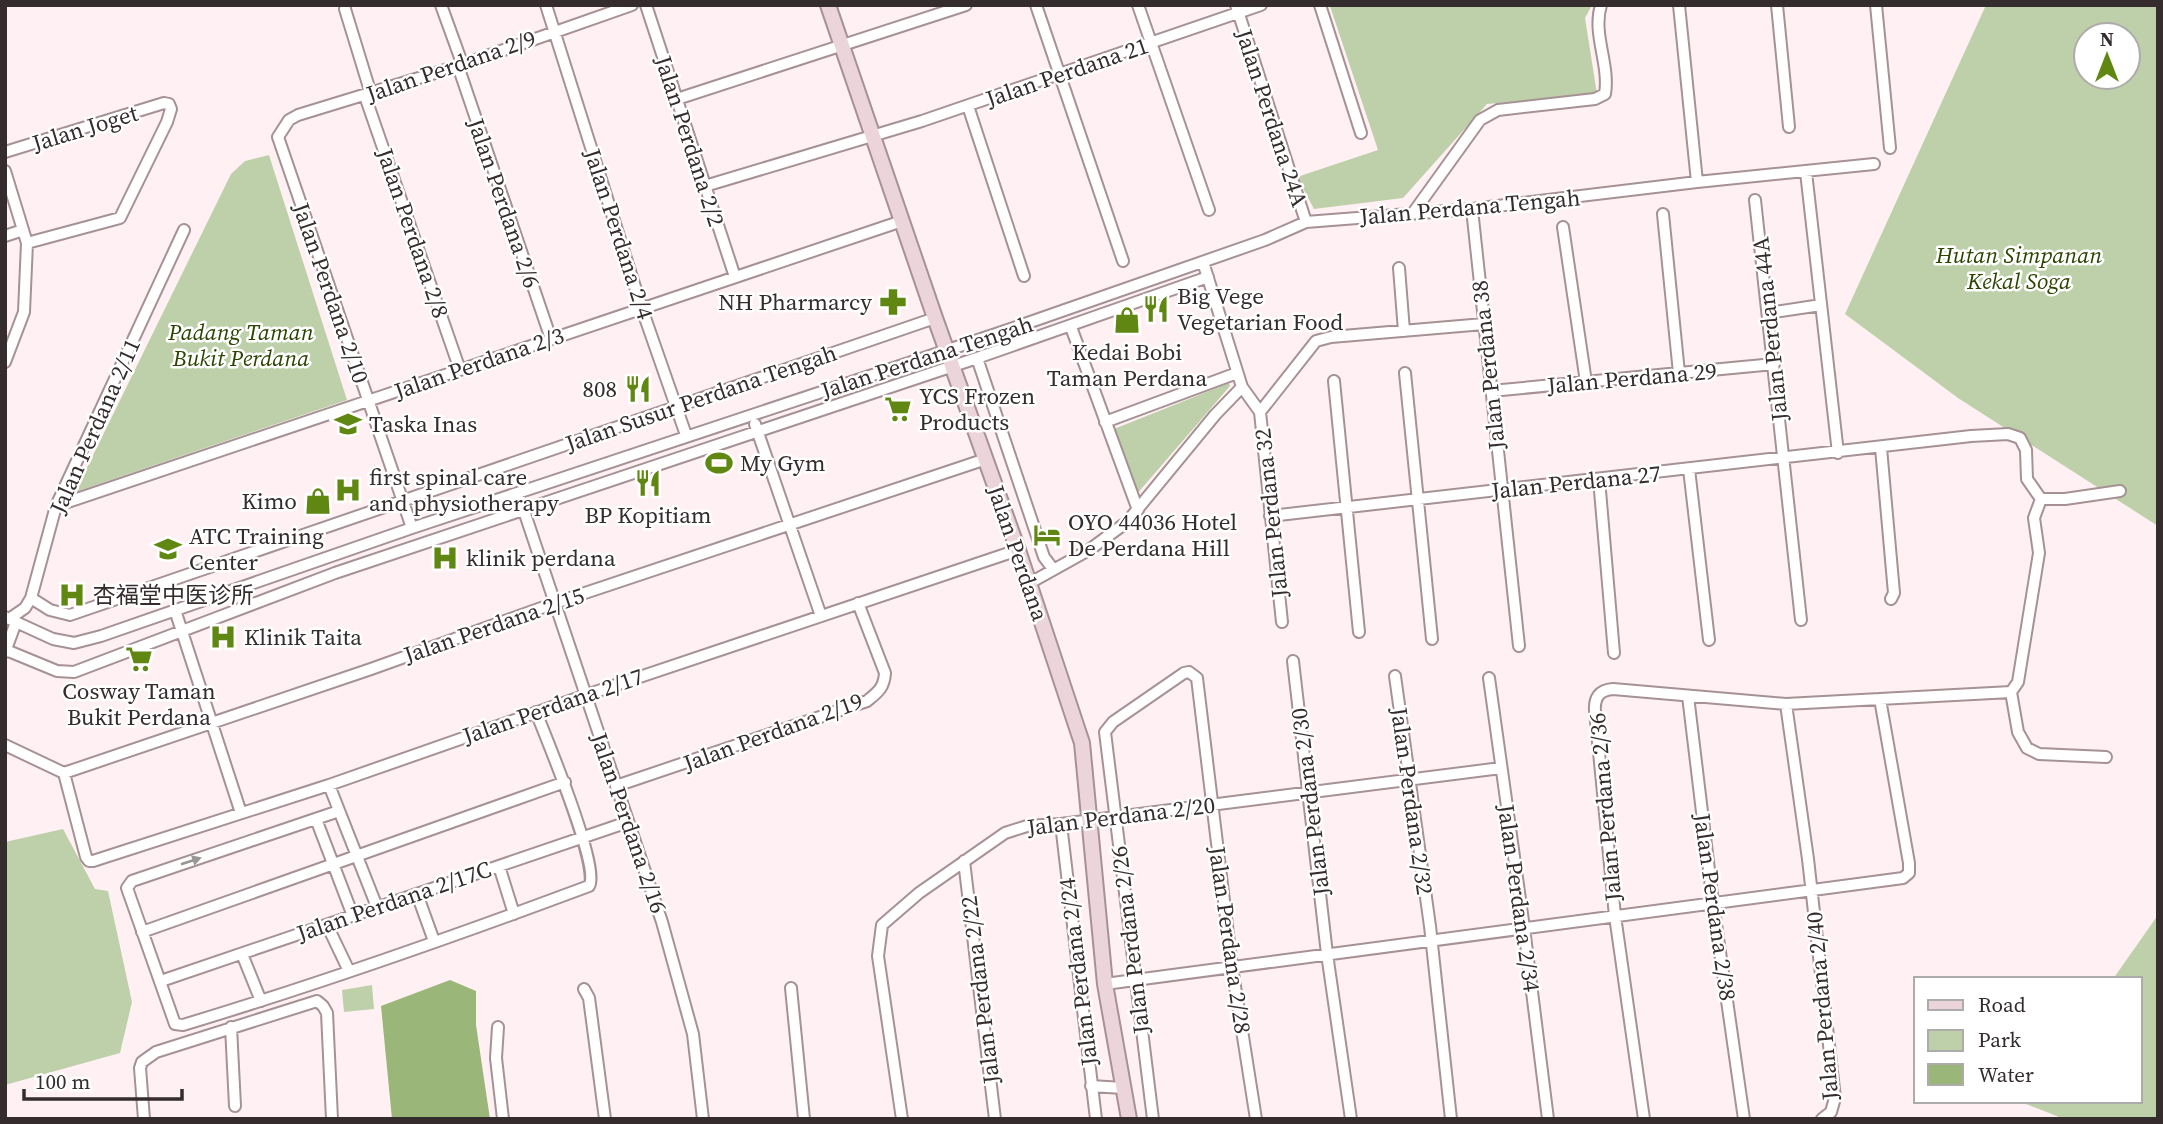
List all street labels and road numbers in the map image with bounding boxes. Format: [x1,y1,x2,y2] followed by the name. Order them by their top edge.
[361,22,540,110] street label: Jalan Perdana 2/9
[1228,24,1316,212] street label: Jalan Perdana 24A
[980,29,1153,115] street label: Jalan Perdana 21
[647,51,733,230] street label: Jalan Perdana 2/2
[27,97,142,160] street label: Jalan Joget
[460,113,548,292] street label: Jalan Perdana 2/6
[369,143,457,322] street label: Jalan Perdana 2/8
[576,144,662,324] street label: Jalan Perdana 2/4
[1357,181,1582,233] street label: Jalan Perdana Tengah
[285,197,377,388] street label: Jalan Perdana 2/10
[1744,235,1796,424] street label: Jalan Perdana 44A
[1463,279,1513,452] street label: Jalan Perdana 38
[816,308,1037,407] street label: Jalan Perdana Tengah
[389,319,568,407] street label: Jalan Perdana 2/3
[42,333,148,520] street label: Jalan Perdana 2/11
[560,336,841,460] street label: Jalan Susur Perdana Tengah
[1545,355,1718,401] street label: Jalan Perdana 29
[1246,427,1296,600] street label: Jalan Perdana 32
[1489,457,1662,507] street label: Jalan Perdana 27
[979,480,1056,625] street label: Jalan Perdana
[398,579,589,671] street label: Jalan Perdana 2/15
[457,660,648,752] street label: Jalan Perdana 2/17
[678,685,867,780] street label: Jalan Perdana 2/19
[1383,704,1441,897] street label: Jalan Perdana 2/32
[1283,706,1338,899] street label: Jalan Perdana 2/30
[1581,711,1629,904] street label: Jalan Perdana 2/36
[583,727,675,918] street label: Jalan Perdana 2/16
[1024,789,1217,844] street label: Jalan Perdana 2/20
[1490,801,1548,994] street label: Jalan Perdana 2/34
[1686,810,1744,1003] street label: Jalan Perdana 2/38
[1201,843,1259,1036] street label: Jalan Perdana 2/28
[1103,844,1158,1037] street label: Jalan Perdana 2/26
[292,853,495,950] street label: Jalan Perdana 2/17C
[1051,876,1106,1069] street label: Jalan Perdana 2/24
[953,894,1008,1087] street label: Jalan Perdana 2/22
[1798,910,1846,1103] street label: Jalan Perdana 2/40

